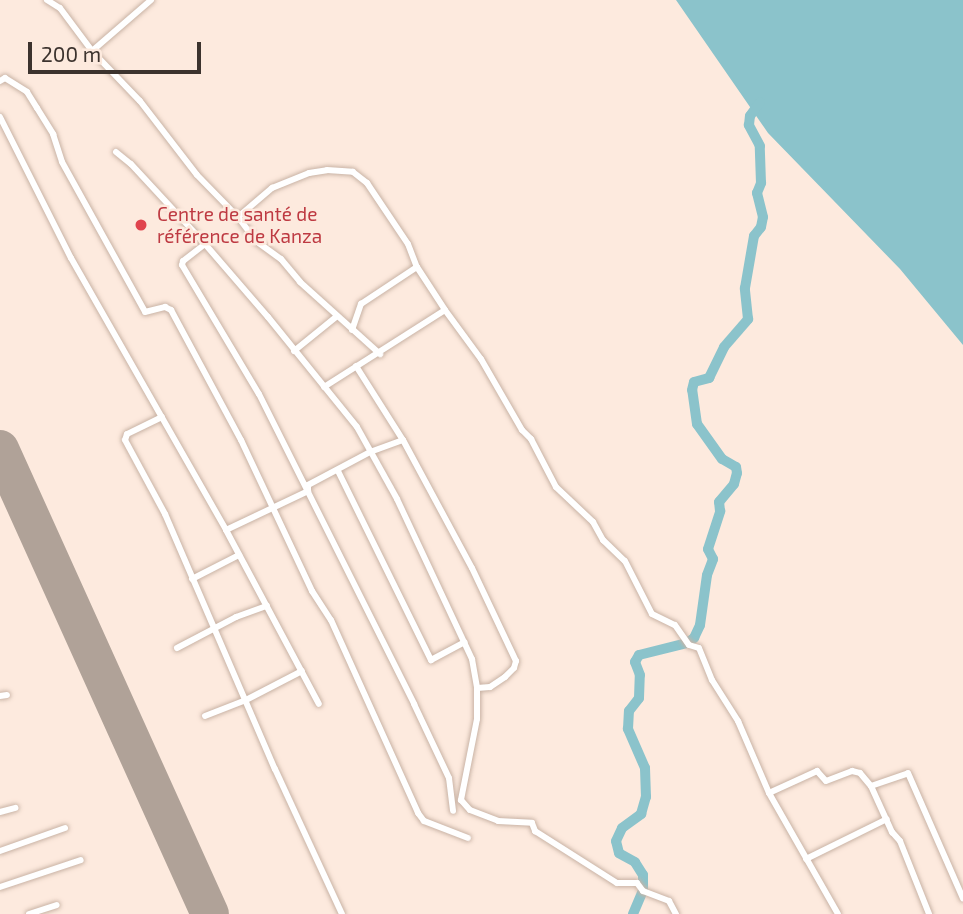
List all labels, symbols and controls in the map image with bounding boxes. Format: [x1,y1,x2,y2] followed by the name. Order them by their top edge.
[32,28,205,72] scale bar
[41,41,101,66] text: 200 m
[157,203,322,247] place label: Centre de santé de référence de Kanza
[131,215,151,235] marker: Centre de santé de référence de Kanza

